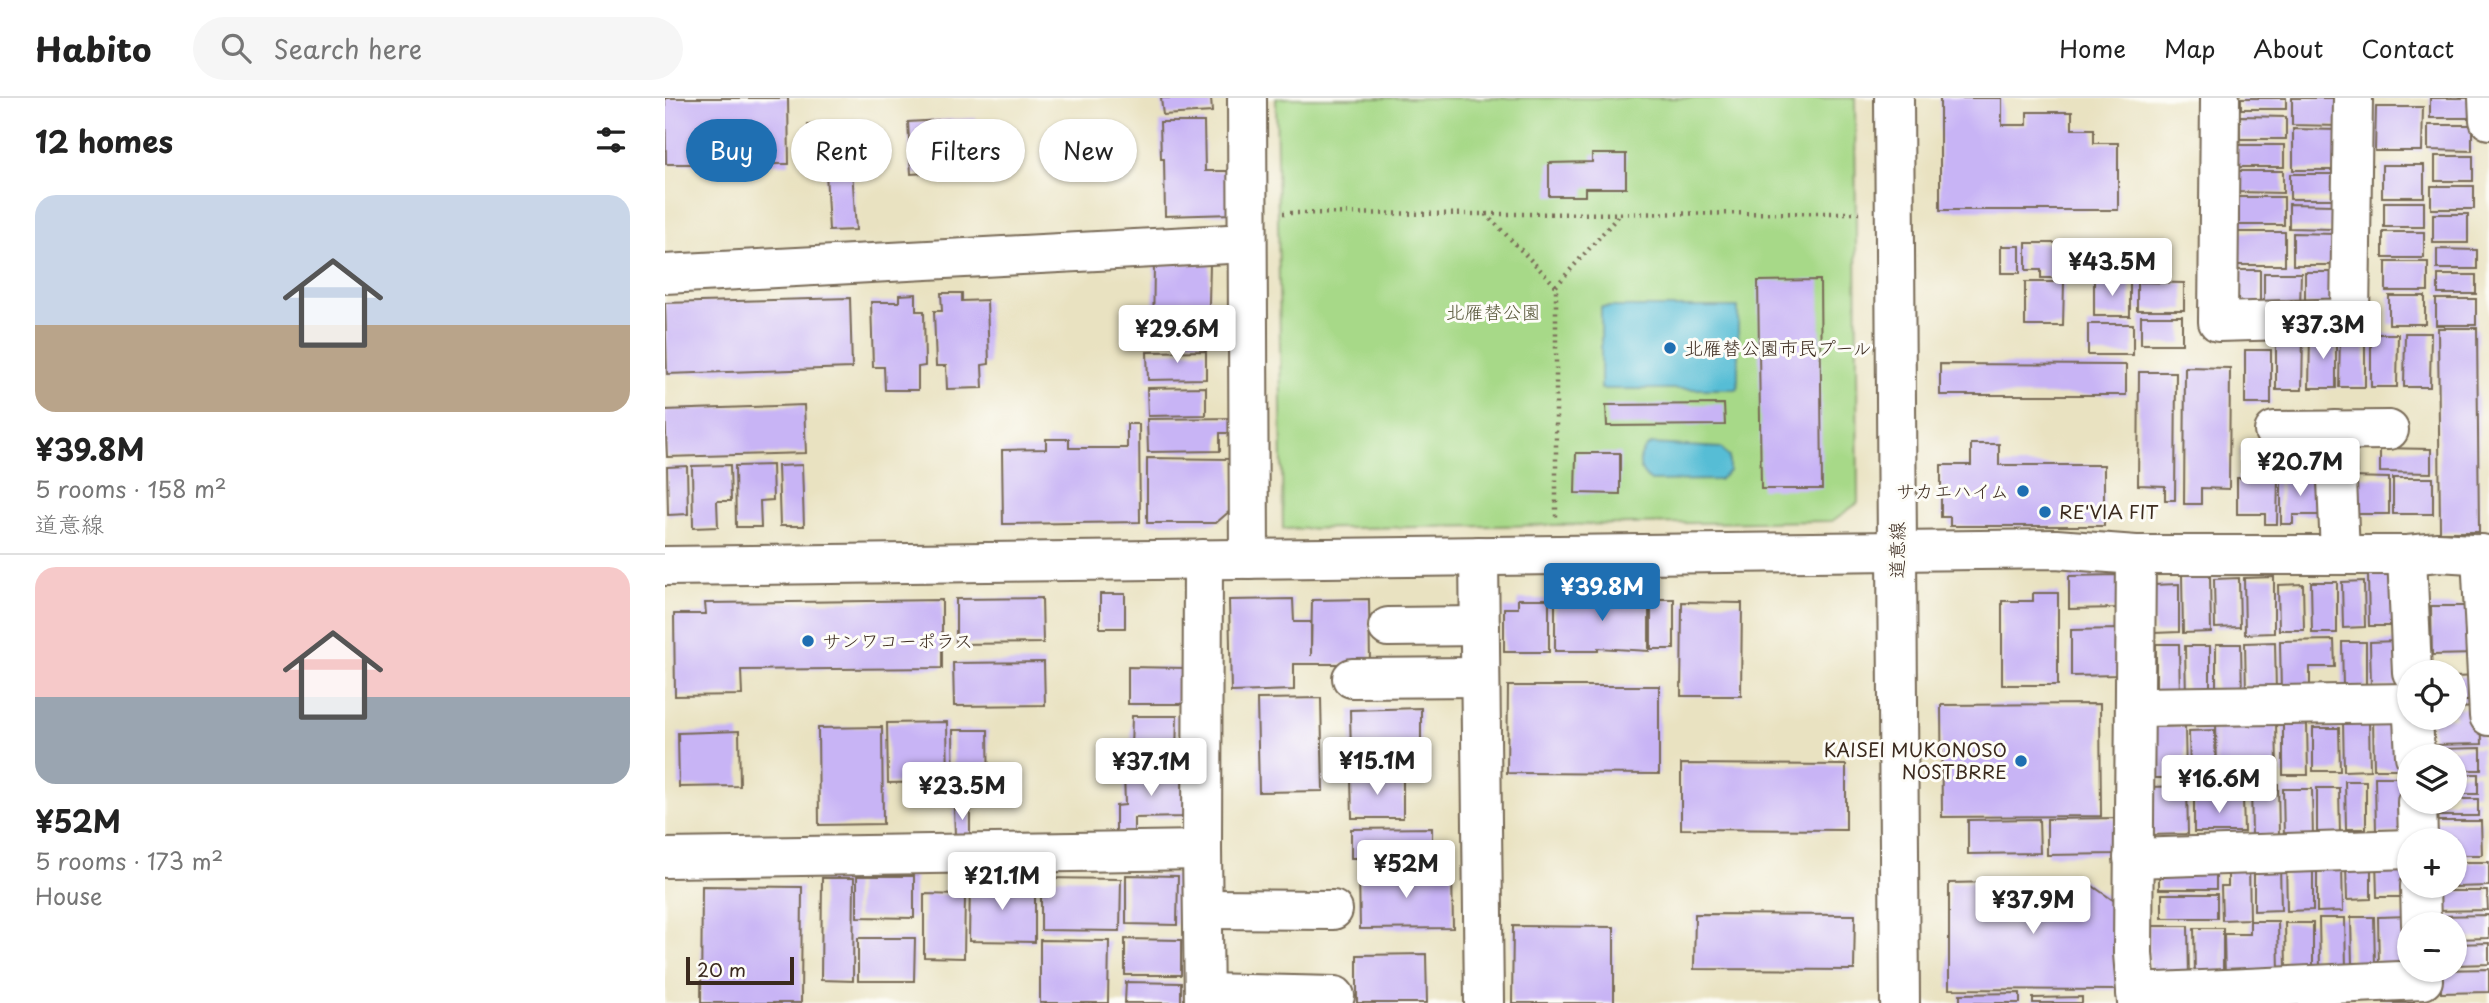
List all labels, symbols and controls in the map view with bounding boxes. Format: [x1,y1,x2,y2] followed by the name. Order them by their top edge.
[193,17,683,80] search box
[35,23,151,73] text: Habito
[217,29,255,67] icon: search
[273,29,422,68] text: Search here
[2059,30,2126,66] text: Home
[2164,30,2215,66] text: Map
[2253,30,2323,66] text: About
[2361,30,2454,66] text: Contact
[35,118,173,163] text: 12 homes
[686,119,777,182] chip: Buy
[791,119,892,182] chip: Rent
[906,119,1025,182] chip: Filters
[1039,119,1137,182] chip: New
[592,121,630,159] icon: filters
[2055,238,2169,298] pin: ¥43.5M
[270,240,396,366] icon: home
[2068,243,2156,278] text: ¥43.5M
[1445,297,1541,325] park label: 北雁替公園
[2266,302,2380,361] pin: ¥37.3M
[1120,306,1234,365] pin: ¥29.6M
[2281,306,2365,341] text: ¥37.3M
[1135,310,1219,345] text: ¥29.6M
[1684,333,1872,361] place label: 北雁替公園市民プール
[1662,340,1678,356] marker: 北雁替公園市民プール
[35,426,145,471] text: ¥39.8M
[2243,438,2357,498] pin: ¥20.7M
[2257,443,2343,478] text: ¥20.7M
[35,471,227,506] text: 5 rooms · 158 m²
[1896,476,2009,504] place label: サカエハイム
[2015,483,2031,499] marker: サカエハイム
[2059,497,2159,525] place label: RE'VIA FIT
[2037,504,2053,520] marker: RE'VIA FIT
[35,506,104,541] text: 道意線
[1882,521,1910,579] street label: 道意線
[1545,564,1659,623] pin: ¥39.8M
[1560,568,1644,603] text: ¥39.8M
[270,612,396,738] icon: home
[822,626,973,654] place label: サンワコーポラス
[800,633,816,649] marker: サンワコーポラス
[2397,660,2467,982] map controls
[2397,660,2467,730] button: locate
[1824,735,2007,785] place label: KAISEI MUKONOSO NOSTBRRE
[1094,738,1208,798] pin: ¥37.1M
[1320,738,1434,797] pin: ¥15.1M
[1339,742,1415,777] text: ¥15.1M
[1112,743,1190,778] text: ¥37.1M
[2397,744,2467,814] button: layers
[2013,753,2029,769] marker: KAISEI MUKONOSO NOSTBRRE
[2162,756,2276,815] pin: ¥16.6M
[2178,760,2260,795] text: ¥16.6M
[905,762,1019,822] pin: ¥23.5M
[918,767,1006,802] text: ¥23.5M
[35,798,121,843] text: ¥52M
[2397,828,2467,898] button: +
[1365,840,1447,900] pin: ¥52M
[35,843,223,878] text: 5 rooms · 173 m²
[1373,845,1439,880] text: ¥52M
[945,852,1059,912] pin: ¥21.1M
[964,857,1040,892] text: ¥21.1M
[1976,876,2090,936] pin: ¥37.9M
[35,878,102,913] text: House
[1991,881,2075,916] text: ¥37.9M
[2397,912,2467,982] button: −
[686,954,795,986] scale bar
[697,955,746,983] text: 20 m

